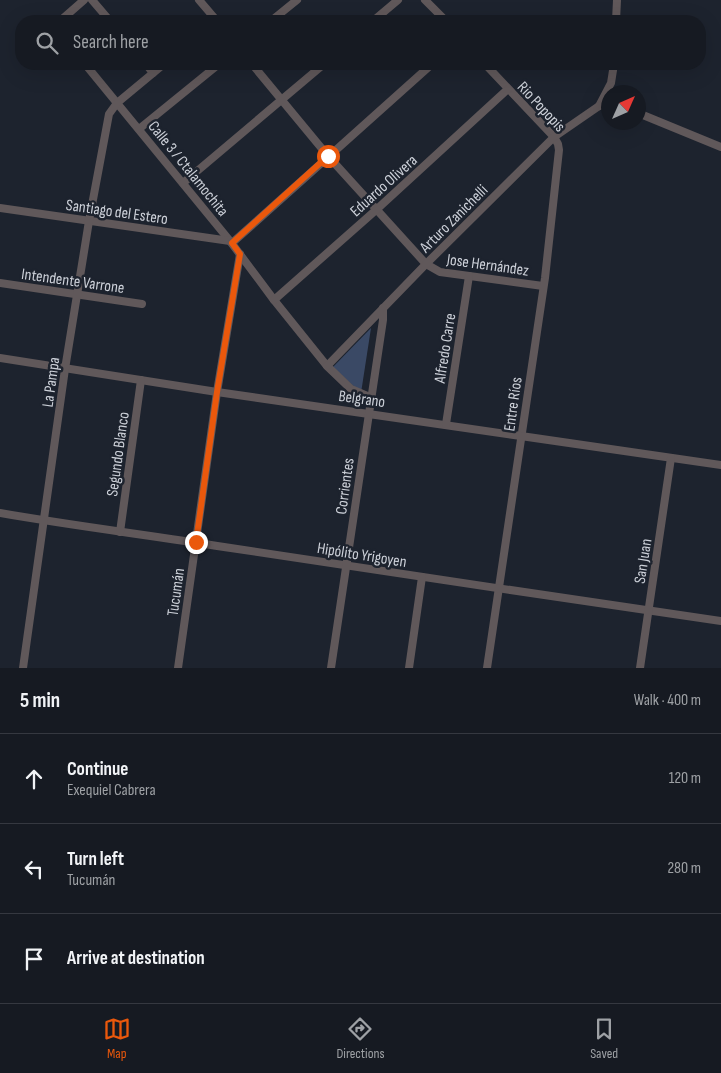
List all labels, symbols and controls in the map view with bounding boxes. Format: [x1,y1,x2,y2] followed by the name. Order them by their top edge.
[15,15,706,70] search box
[33,29,61,57] icon: search
[73,31,149,54] text: Search here
[513,78,569,136] street label: Rio Popopis
[601,85,646,130] north arrow
[144,118,232,220] street label: Calle 3 / Ctalamochita
[317,145,340,168] route start
[347,151,421,221] street label: Eduardo Olivera
[415,181,492,258] street label: Arturo Zanichelli
[65,196,169,229] street label: Santiago del Estero
[445,250,530,281] street label: Jose Hernández
[20,265,125,298] street label: Intendente Varrone
[430,312,460,385] street label: Alfredo Carre
[39,356,64,408] street label: La Pampa
[500,376,527,433] street label: Entre Ríos
[337,387,386,412] street label: Belgrano
[103,411,134,498] street label: Segundo Blanco
[332,457,359,516] street label: Corrientes
[185,531,208,554] route end
[631,537,656,585] street label: San Juan
[316,539,408,572] street label: Hipólito Yrigoyen
[164,567,189,617] street label: Tucumán
[20,688,60,713] text: 5 min
[634,691,701,710] text: Walk · 400 m
[67,758,128,781] text: Continue
[20,765,48,793] icon: ahead
[669,769,701,788] text: 120 m
[67,781,156,800] text: Exequiel Cabrera
[67,848,124,871] text: Turn left
[20,855,48,883] icon: left
[667,859,701,878] text: 280 m
[67,871,115,890] text: Tucumán
[20,945,48,973] icon: arrive
[67,947,205,970] text: Arrive at destination
[103,1015,131,1062] tab: Map
[336,1015,385,1062] tab: Directions
[590,1015,618,1062] tab: Saved

